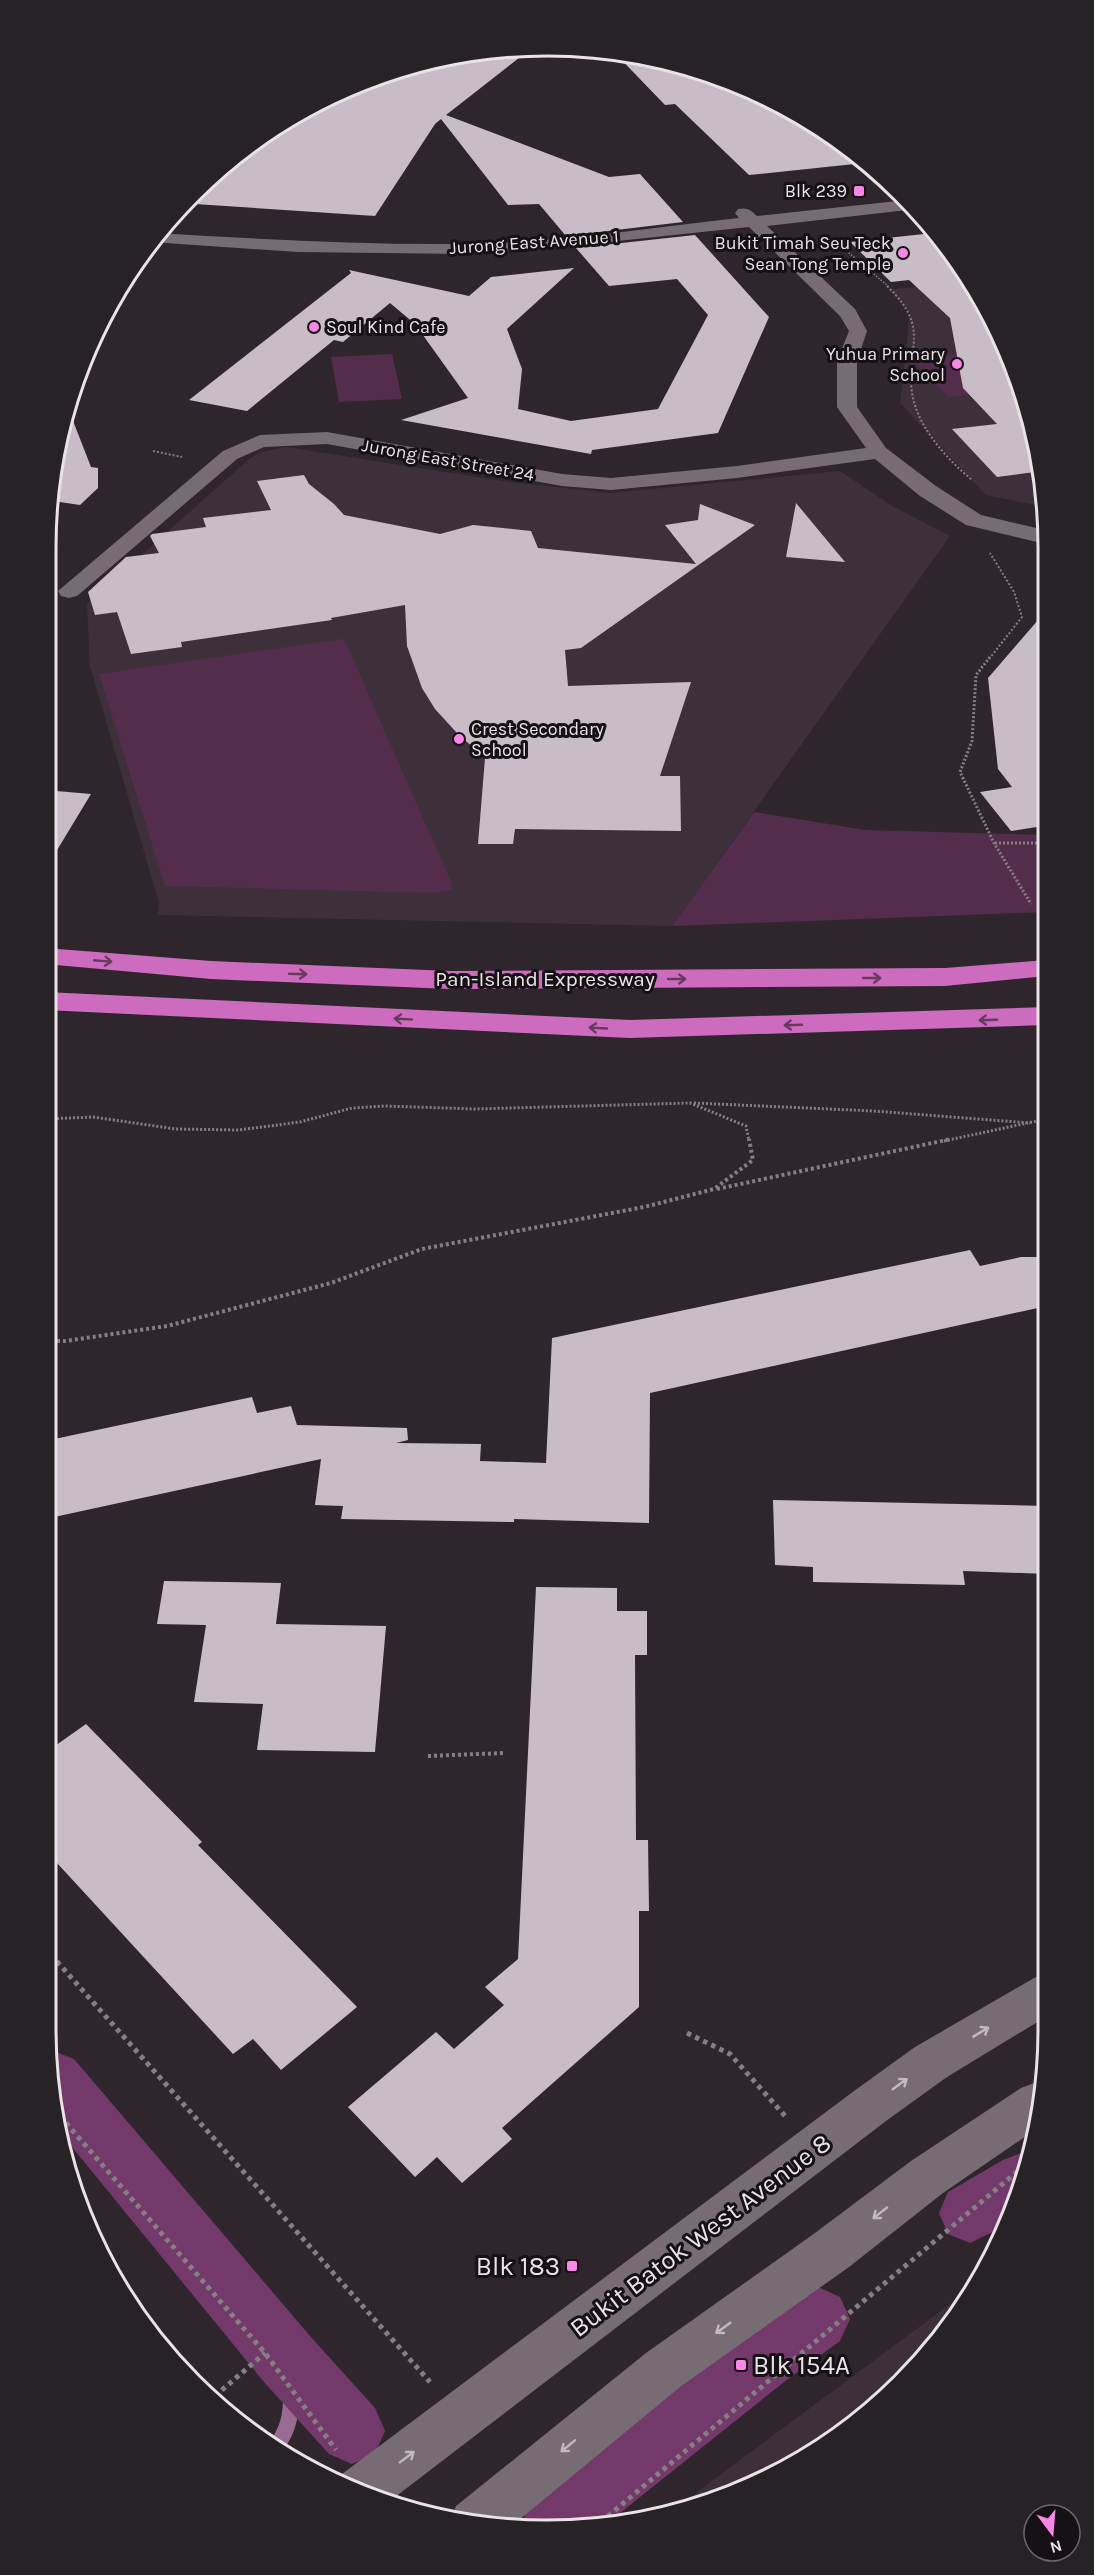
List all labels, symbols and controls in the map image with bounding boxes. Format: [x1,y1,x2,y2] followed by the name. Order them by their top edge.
[785,180,847,202] place label: Blk 239
[852,184,866,198] marker: Blk 239
[449,225,619,259] street label: Jurong East Avenue 1
[714,232,891,275] place label: Bukit Timah Seu Teck Sean Tong Temple
[896,246,910,260] marker: Bukit Timah Seu Teck Sean Tong Temple
[326,316,445,338] place label: Soul Kind Cafe
[307,320,321,334] marker: Soul Kind Cafe
[826,343,946,386] place label: Yuhua Primary School
[950,357,964,371] marker: Yuhua Primary School
[360,434,536,486] street label: Jurong East Street 24
[471,718,604,761] place label: Crest Secondary School
[452,732,466,746] marker: Crest Secondary School
[93,956,113,967] one-way arrow
[435,967,655,991] street label: Pan-Island Expressway
[287,968,307,979] one-way arrow
[861,972,881,984] one-way arrow
[666,973,686,985] one-way arrow
[394,1013,414,1024] one-way arrow
[978,1014,998,1025] one-way arrow
[783,1019,803,1031] one-way arrow
[588,1022,608,1033] one-way arrow
[972,2026,989,2038] one-way arrow
[892,2078,908,2090] one-way arrow
[564,2127,837,2344] street label: Bukit Batok West Avenue 8
[873,2206,889,2219] one-way arrow
[476,2251,560,2282] place label: Blk 183
[565,2259,579,2273] marker: Blk 183
[715,2322,732,2334] one-way arrow
[753,2350,850,2381] place label: Blk 154A
[734,2358,748,2372] marker: Blk 154A
[561,2440,577,2453] one-way arrow
[399,2450,415,2463] one-way arrow
[1022,2503,1082,2563] north arrow
[1048,2536,1064,2558] text: N

